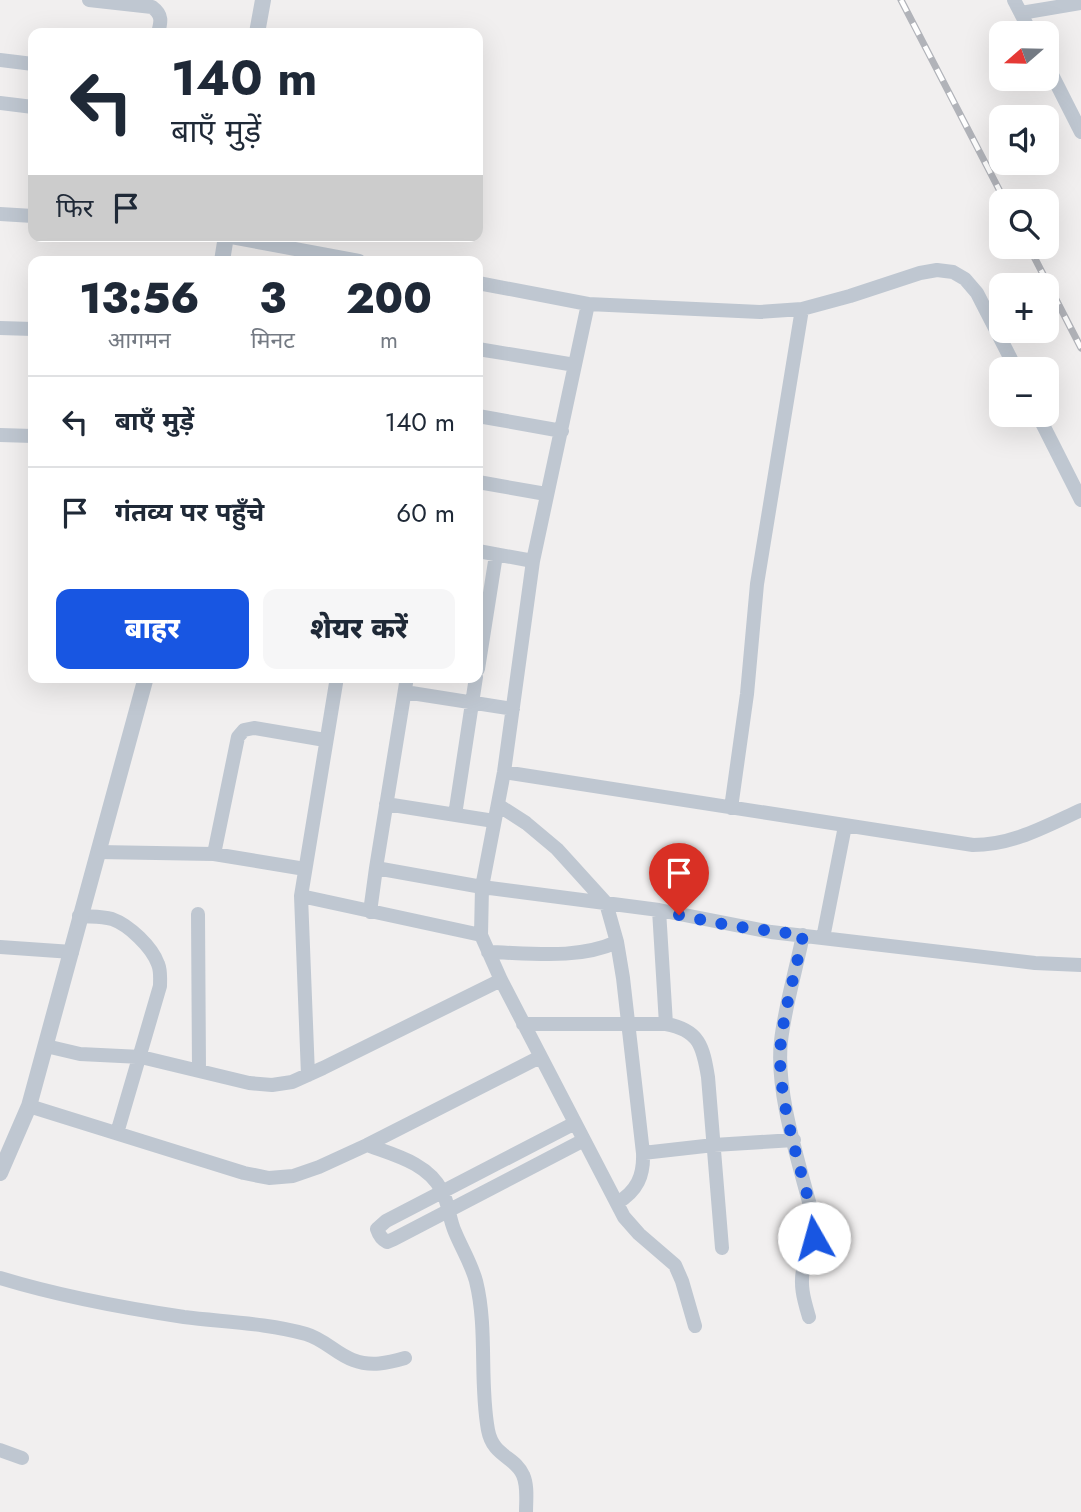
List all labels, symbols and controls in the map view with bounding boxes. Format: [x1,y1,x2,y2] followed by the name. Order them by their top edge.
[989,21,1059,91] north arrow
[989,21,1059,427] map controls
[171,43,317,113] text: 140 m
[56,56,147,147] icon: left
[989,105,1059,175] button: sound
[171,108,261,154] text: बाएँ मुड़ें
[56,189,93,227] text: फिर
[107,189,145,227] icon: arrive
[989,189,1059,259] button: search
[79,268,200,329] text: 13:56
[259,268,286,329] text: 3
[346,268,432,329] text: 200
[989,273,1059,343] button: +
[108,323,171,357] text: आगमन
[251,323,295,357] text: मिनट
[380,323,398,357] text: m
[989,357,1059,427] button: −
[115,402,194,440] text: बाएँ मुड़ें
[56,403,94,441] icon: left
[384,403,455,441] text: 140 m
[115,493,264,531] text: गंतव्य पर पहुँचे
[56,494,94,532] icon: arrive
[396,494,455,532] text: 60 m
[56,589,249,669] button: बाहर
[263,589,455,669] button: शेयर करें
[649,843,709,915] pin
[660,854,698,892] icon: arrive
[777,1201,851,1275] position arrow

